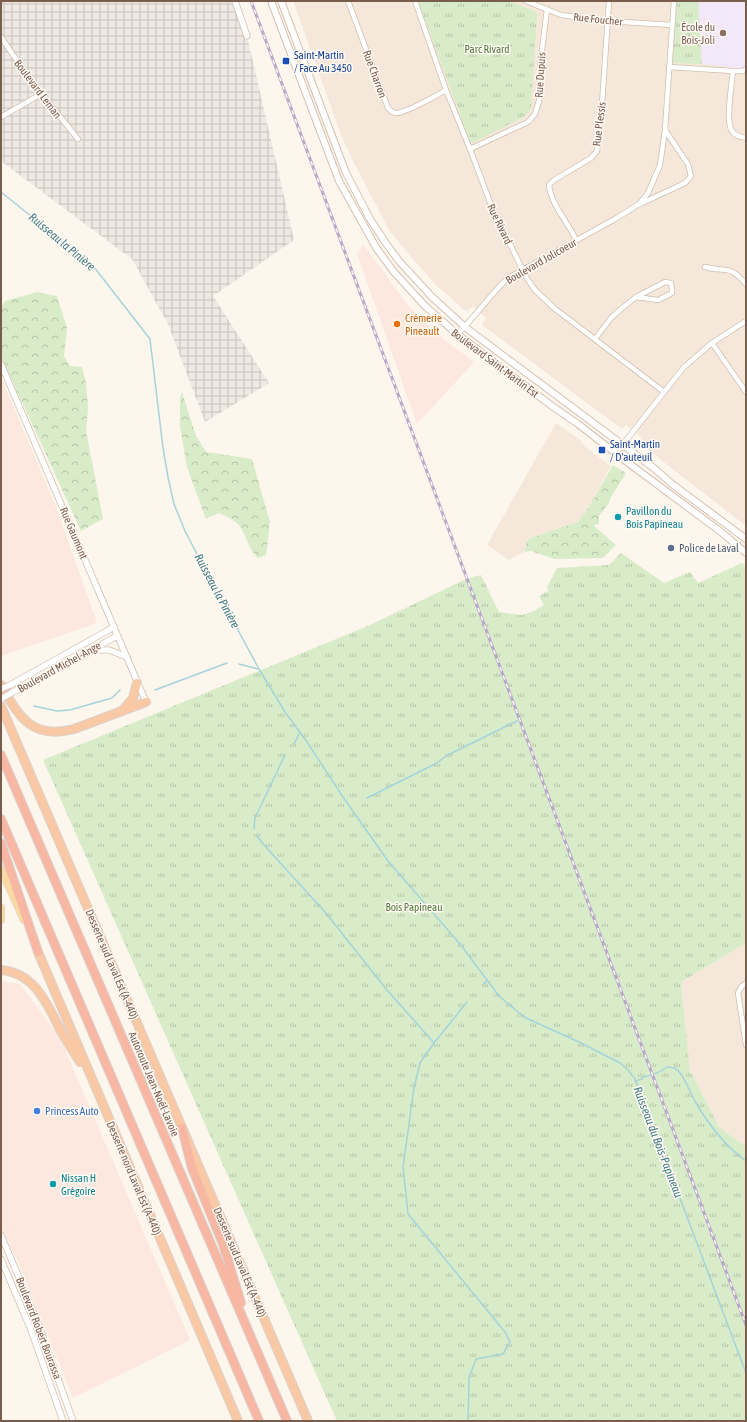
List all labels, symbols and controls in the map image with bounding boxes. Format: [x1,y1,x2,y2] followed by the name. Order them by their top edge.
[573,10,624,28] street label: Rue Foucher
[681,21,715,46] place label: École du Bois-Joli
[718,28,728,38] marker: École du Bois-Joli
[464,43,510,55] park label: Parc Rivard
[294,49,352,74] place label: Saint-Martin / Face Au 3450
[361,49,389,99] street label: Rue Charron
[532,52,548,98] street label: Rue Dupuis
[281,56,291,66] marker: Saint-Martin / Face Au 3450
[12,57,64,121] street label: Boulevard Leman
[590,101,608,147] street label: Rue Plessis
[485,202,515,246] street label: Rue Rivard
[26,210,99,274] water label: Ruisseau la Pinière
[503,235,579,286] street label: Boulevard Jolicoeur
[405,312,442,337] place label: Crémerie Pineault
[392,319,402,329] marker: Crémerie Pineault
[449,326,541,400] street label: Boulevard Saint-Martin Est
[610,438,660,463] place label: Saint-Martin / D'auteuil
[597,445,607,455] marker: Saint-Martin / D'auteuil
[58,505,90,561] street label: Rue Gaumont
[626,505,683,530] place label: Pavillon du Bois Papineau
[613,512,623,522] marker: Pavillon du Bois Papineau
[679,542,739,554] place label: Police de Laval
[666,543,676,553] marker: Police de Laval
[191,551,243,631] water label: Ruisseau la Pinière
[15,639,103,695] street label: Boulevard Michel-Ange
[385,901,443,913] park label: Bois Papineau
[83,907,141,1021] street label: Desserte sud Laval Est (A-440)
[126,1030,182,1138] street label: Autoroute Jean-Noël-Lavoie
[630,1084,686,1200] water label: Ruisseau du Bois-Papineau
[45,1105,99,1117] place label: Princess Auto
[32,1106,42,1116] marker: Princess Auto
[105,1119,164,1237] street label: Desserte nord Laval Est (A-440)
[61,1172,96,1197] place label: Nissan H Grégoire
[48,1179,58,1189] marker: Nissan H Grégoire
[211,1205,269,1319] street label: Desserte sud Laval Est (A-440)
[14,1275,64,1381] street label: Boulevard Robert Bourassa

